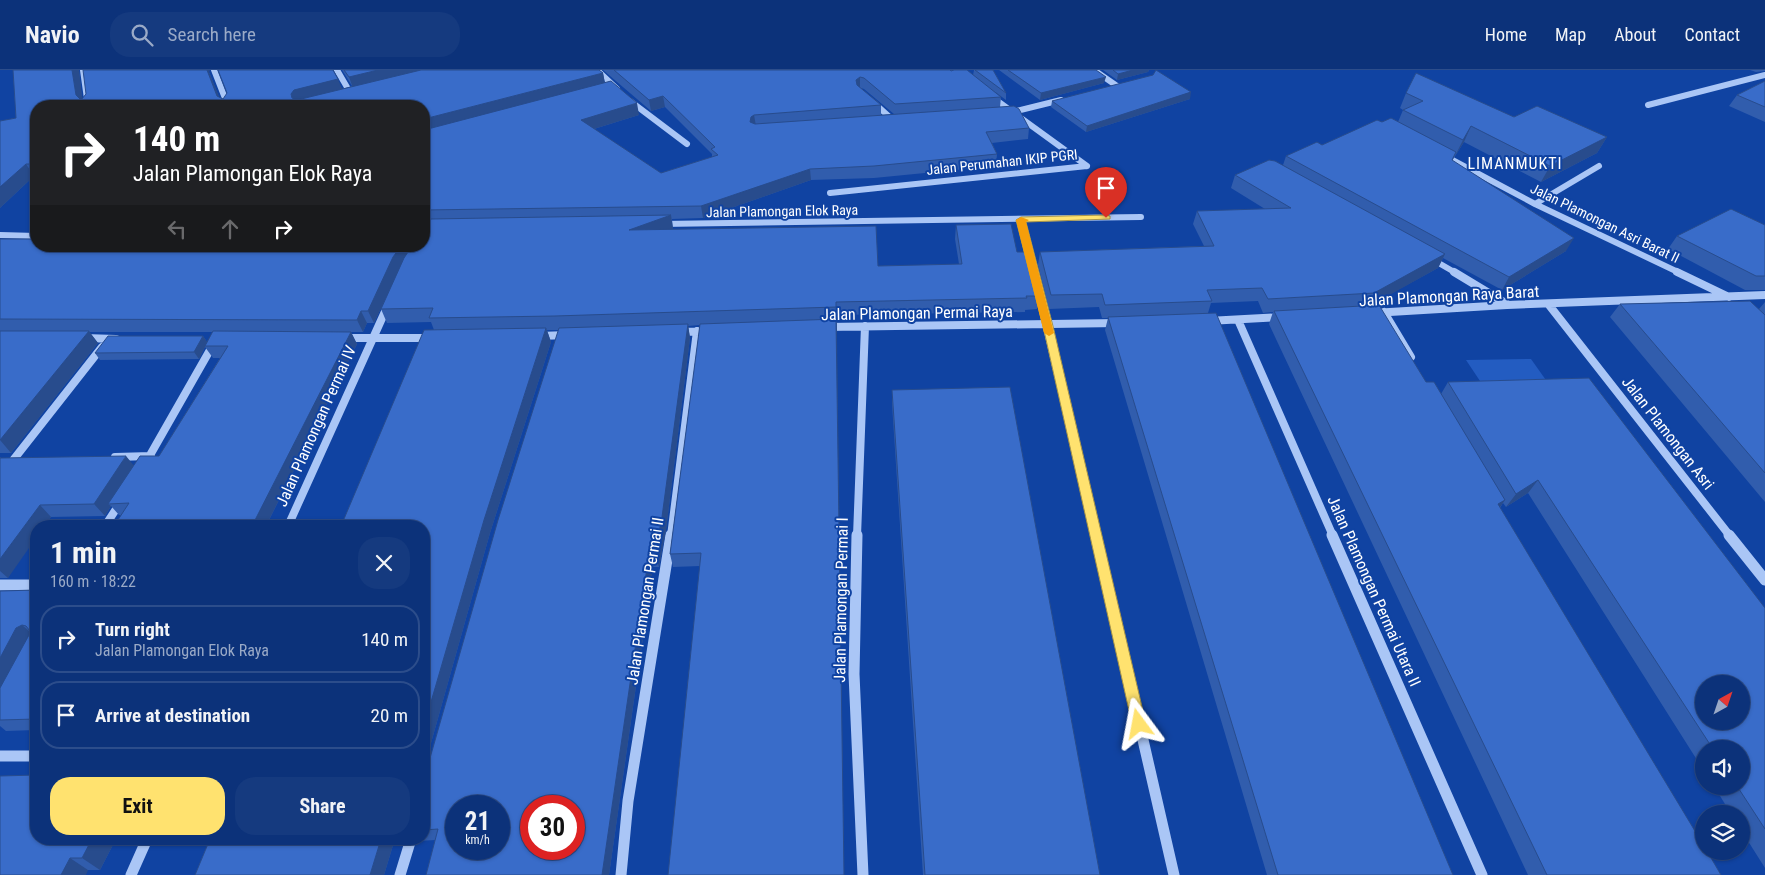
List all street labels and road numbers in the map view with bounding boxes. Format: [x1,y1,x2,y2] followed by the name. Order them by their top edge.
[926,146,1078,178] street label: Jalan Perumahan IKIP PGRI
[1528,180,1682,266] street label: Jalan Plamongan Asri Barat II
[706,202,858,220] street label: Jalan Plamongan Elok Raya
[1358,282,1540,310] street label: Jalan Plamongan Raya Barat
[821,302,1013,324] street label: Jalan Plamongan Permai Raya
[272,342,360,509] street label: Jalan Plamongan Permai IV
[1618,373,1718,493] street label: Jalan Plamongan Asri
[1323,493,1425,689] street label: Jalan Plamongan Permai Utara II
[622,516,668,686] street label: Jalan Plamongan Permai II
[830,517,852,683] street label: Jalan Plamongan Permai I

